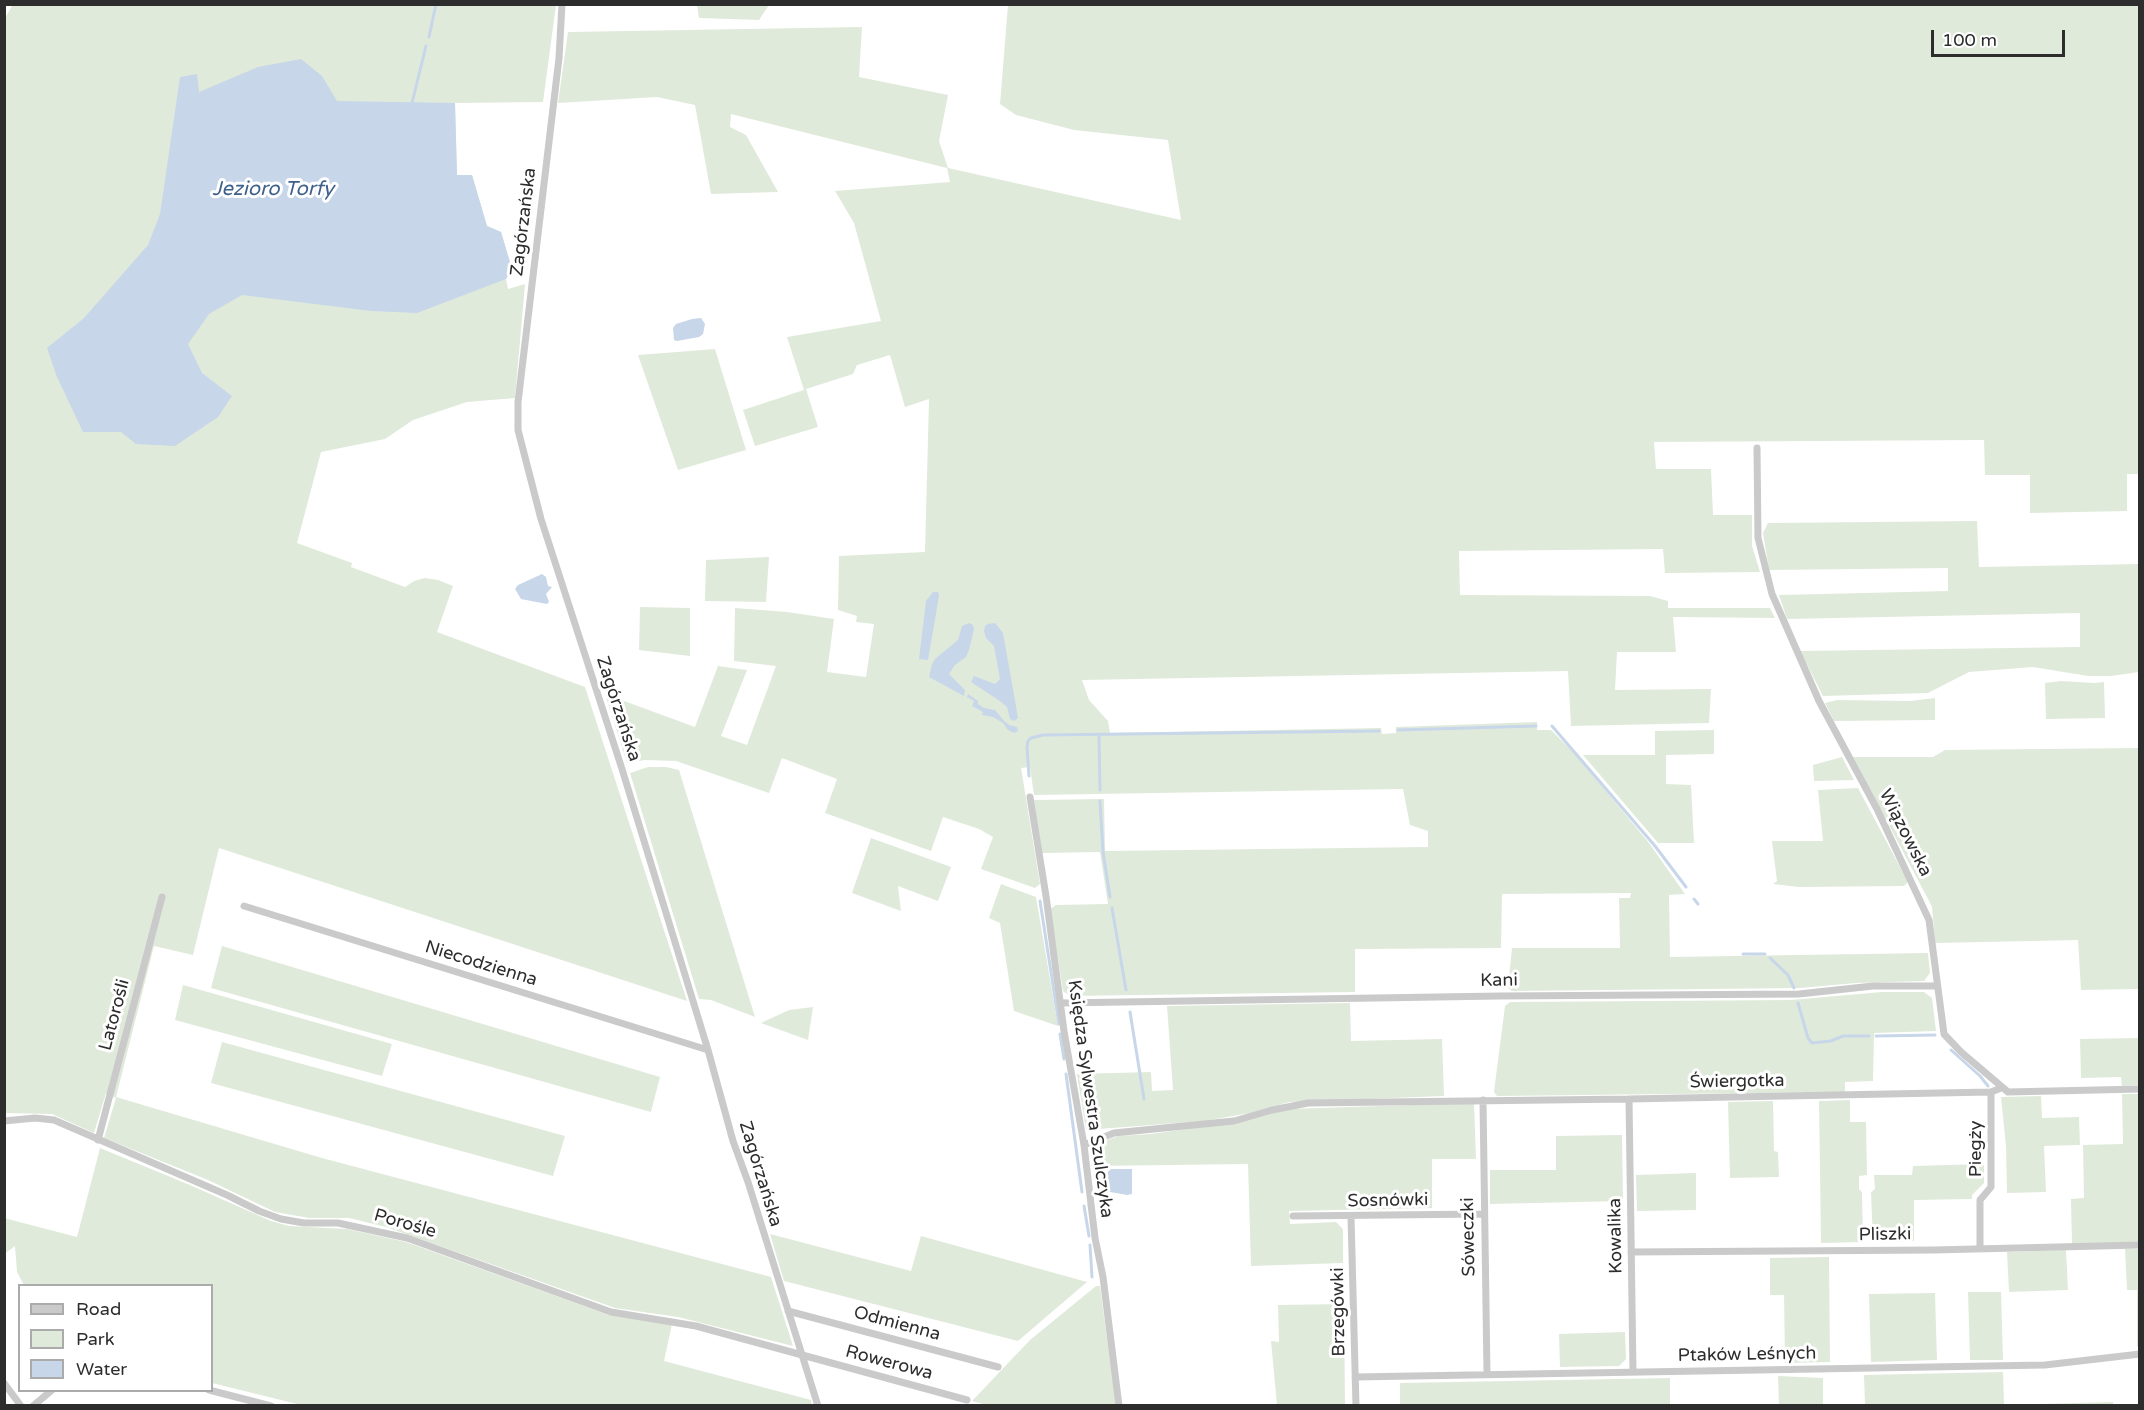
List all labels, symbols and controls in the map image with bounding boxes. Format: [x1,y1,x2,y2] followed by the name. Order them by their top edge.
[1934,18,2068,56] scale bar
[1942,29,1997,51] text: 100 m
[507,166,541,278] street label: Zagórzańska
[212,178,334,202] water label: Jezioro Torfy
[591,654,645,764] street label: Zagórzańska
[1874,786,1936,880] street label: Wiązowska
[422,937,540,991] street label: Niecodzienna
[1480,970,1518,992] street label: Kani
[95,977,135,1053] street label: Latorośli
[1063,979,1117,1219] street label: Księdza Sylwestra Szulczyka
[1689,1070,1785,1094] street label: Świergotka
[734,1119,786,1229] street label: Zagórzańska
[1965,1121,1987,1177] street label: Piegży
[1347,1189,1429,1213] street label: Sosnówki
[1458,1197,1480,1277] street label: Sóweczki
[1605,1198,1627,1274] street label: Kowalika
[371,1205,439,1243] street label: Porośle
[1858,1224,1912,1246] street label: Pliszki
[1327,1267,1351,1357] street label: Brzegówki
[18,1284,213,1392] legend
[76,1298,121,1320] text: Road
[851,1302,943,1346] street label: Odmienna
[76,1328,114,1350] text: Park
[843,1341,935,1385] street label: Rowerowa
[1678,1343,1816,1367] street label: Ptaków Leśnych
[76,1358,127,1380] text: Water

